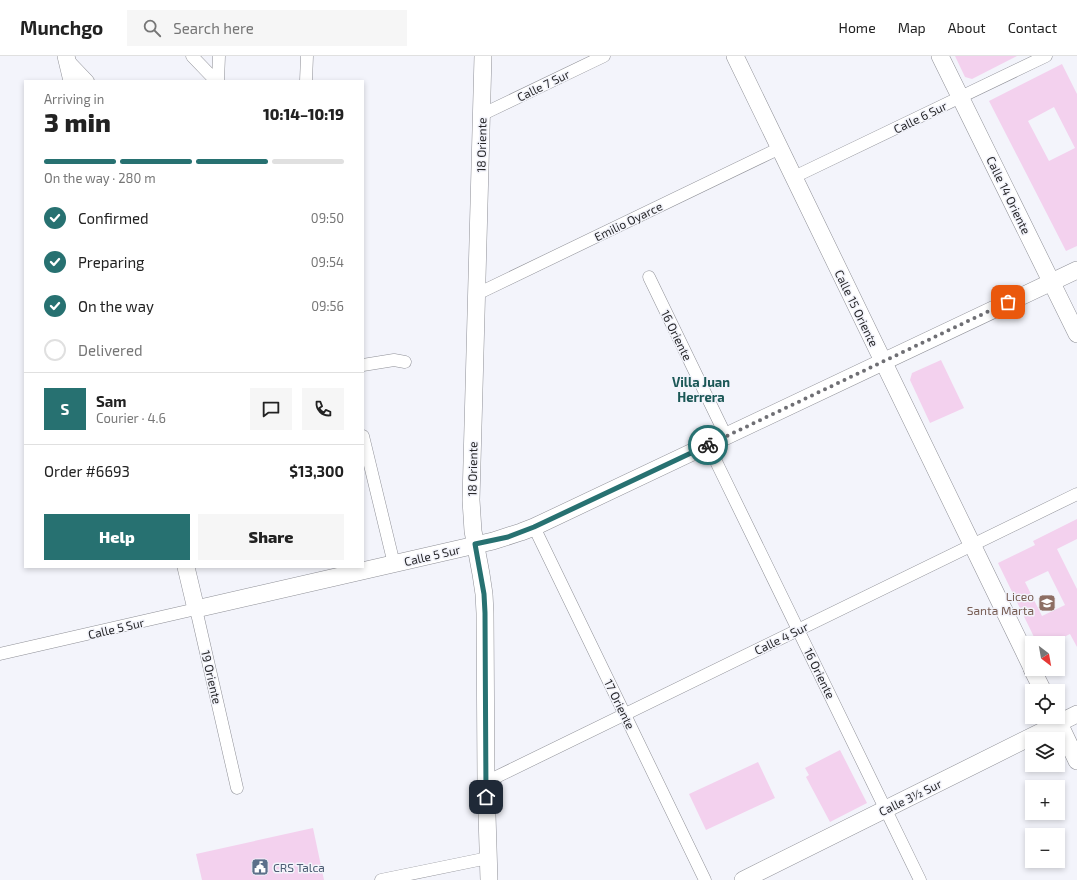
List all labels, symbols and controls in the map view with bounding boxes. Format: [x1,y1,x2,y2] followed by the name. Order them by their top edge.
[127,10,407,46] search box
[20,16,103,39] text: Munchgo
[141,17,163,39] icon: search
[173,19,254,37] text: Search here
[839,19,876,36] text: Home
[898,19,926,36] text: Map
[948,19,986,36] text: About
[1008,19,1057,36] text: Contact
[514,66,572,104] street label: Calle 7 Sur
[44,91,104,107] text: Arriving in
[891,98,949,136] street label: Calle 6 Sur
[263,105,344,123] text: 10:14–10:19
[44,106,111,137] text: 3 min
[474,117,488,173] street label: 18 Oriente
[984,154,1034,236] street label: Calle 14 Oriente
[44,170,156,186] text: On the way · 280 m
[592,198,664,244] street label: Emilio Oyarce
[44,207,66,229] icon: check
[78,209,149,227] text: Confirmed
[311,210,344,226] text: 09:50
[44,251,66,273] icon: check
[78,253,144,271] text: Preparing
[311,254,344,270] text: 09:54
[832,267,882,349] street label: Calle 15 Oriente
[991,285,1025,319] pin
[997,291,1019,313] icon: bag
[44,295,66,317] icon: check
[78,297,154,315] text: On the way
[311,298,344,314] text: 09:56
[659,307,695,363] street label: 16 Oriente
[78,341,143,359] text: Delivered
[672,374,730,405] district label: Villa Juan Herrera
[250,388,292,430] button: chat
[302,388,344,430] button: phone
[96,392,127,410] text: Sam
[61,400,69,418] text: S
[96,410,166,426] text: Courier · 4.6
[688,425,728,465] courier
[697,434,719,456] icon: bike
[465,441,479,497] street label: 18 Oriente
[44,462,130,480] text: Order #6693
[289,462,344,480] text: $13,300
[44,514,190,560] button: Help
[198,514,344,560] button: Share
[403,542,462,568] street label: Calle 5 Sur
[967,589,1034,617] place label: Liceo Santa Marta
[1037,593,1057,613] school or university icon: Liceo Santa Marta
[87,615,146,641] street label: Calle 5 Sur
[752,619,810,657] street label: Calle 4 Sur
[1025,636,1065,676] north arrow
[1025,636,1065,868] map controls
[802,645,838,701] street label: 16 Oriente
[199,649,225,705] street label: 19 Oriente
[602,677,638,731] street label: 17 Oriente
[1025,684,1065,724] button: locate
[1025,732,1065,772] button: layers
[876,776,944,818] street label: Calle 3½ Sur
[469,780,503,814] pin
[1025,780,1065,820] button: +
[475,786,497,808] icon: home
[1025,828,1065,868] button: −
[250,857,270,877] public building icon: CRS Talca
[273,860,325,874] place label: CRS Talca

